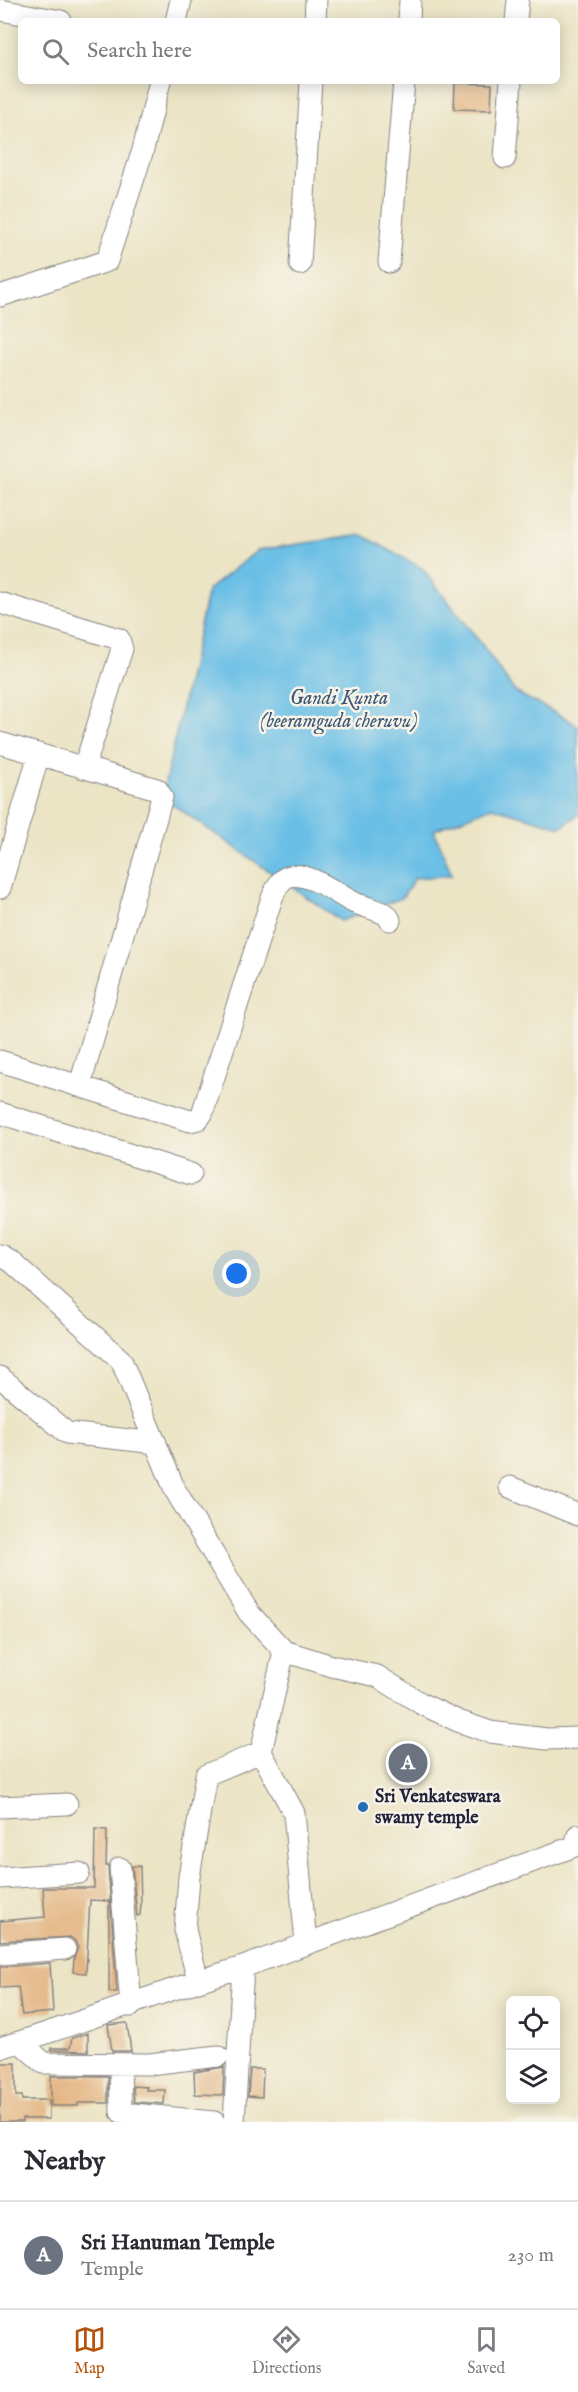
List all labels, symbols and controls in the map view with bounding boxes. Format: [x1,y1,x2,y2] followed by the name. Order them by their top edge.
[18,18,560,84] search box
[39,35,72,68] icon: search
[87,37,192,65] text: Search here
[260,686,418,735] water label: Gandi Kunta (beeramguda cheruvu)
[222,1259,251,1288] your location
[388,1740,428,1786] pin: A
[375,1786,502,1830] place label: Sri Venkateswara swamy temple
[356,1800,370,1814] marker: Sri Venkateswara swamy temple
[506,1996,560,2104] map controls
[506,1996,560,2050] button: locate
[506,2050,560,2104] button: layers
[24,2145,105,2178] text: Nearby
[81,2229,275,2257] text: Sri Hanuman Temple
[37,2243,50,2268] text: A
[508,2243,554,2268] text: 230 m
[81,2257,144,2282] text: Temple
[73,2323,106,2379] tab: Map
[252,2323,321,2379] tab: Directions
[467,2323,505,2379] tab: Saved

